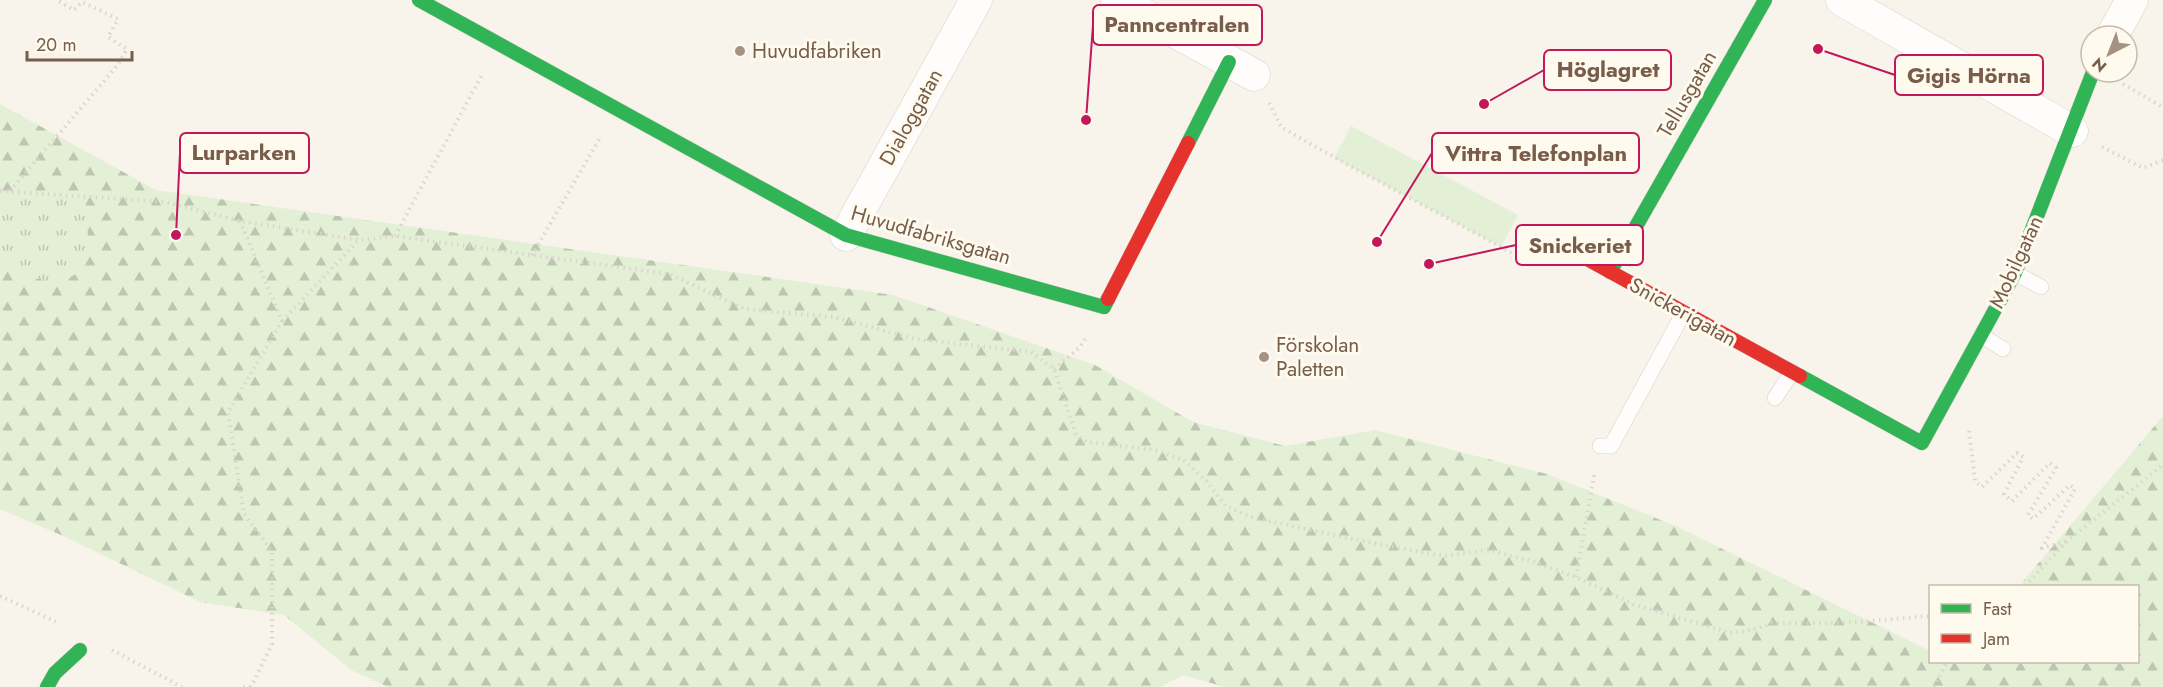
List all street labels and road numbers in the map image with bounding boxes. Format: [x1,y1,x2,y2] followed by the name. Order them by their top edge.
[1650,45,1724,143] street label: Tellusgatan
[872,63,950,171] street label: Dialoggatan
[848,198,1014,272] street label: Huvudfabriksgatan
[1981,211,2051,313] street label: Mobilgatan
[1624,270,1742,354] street label: Snickerigatan

